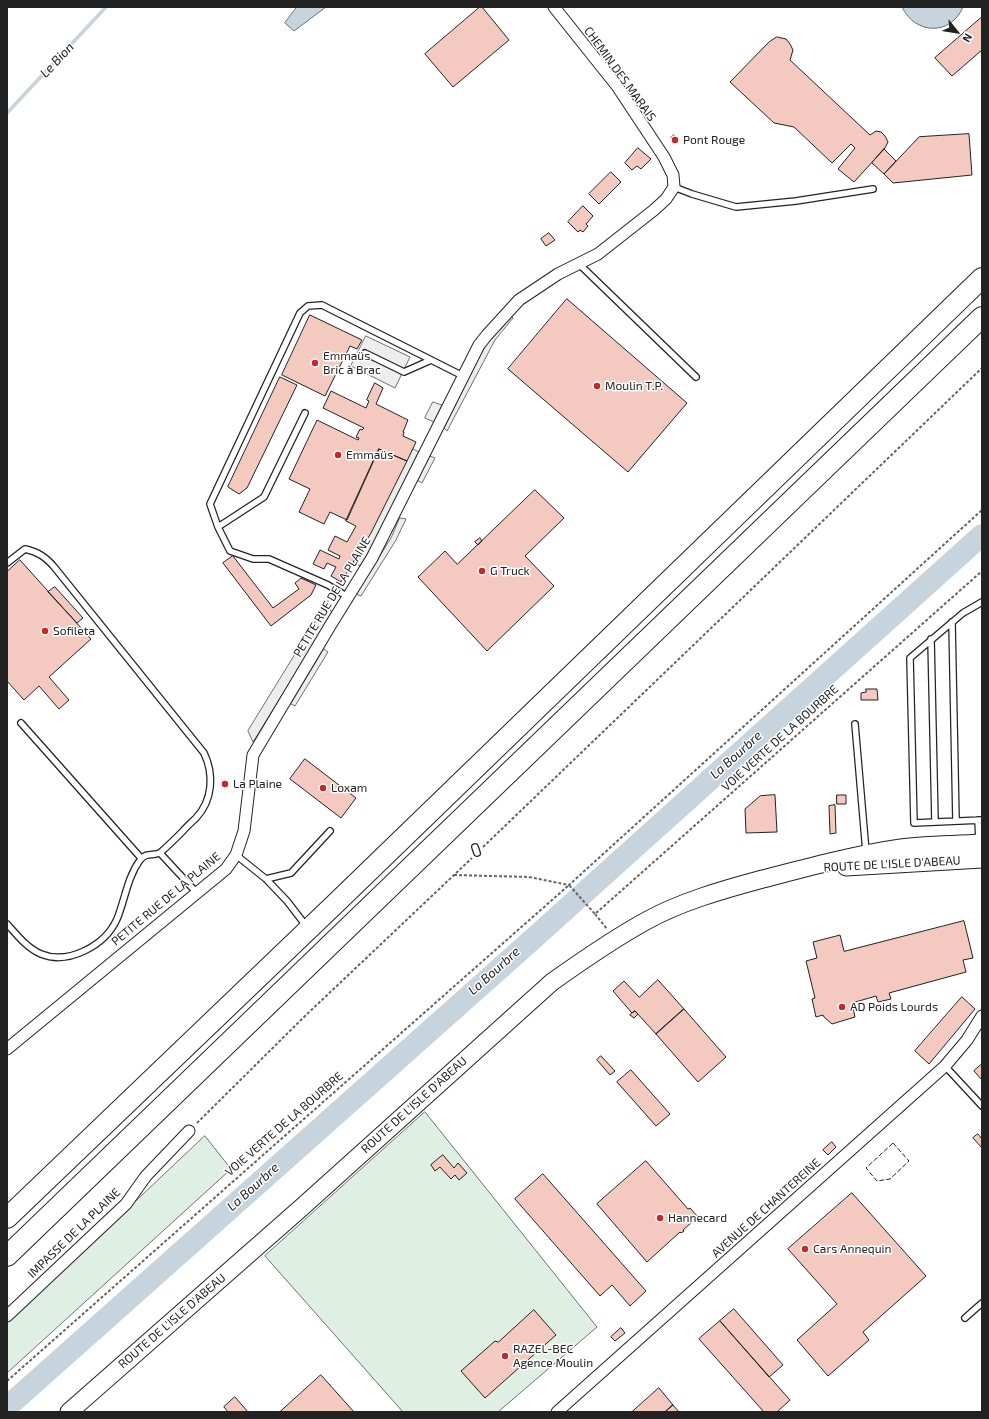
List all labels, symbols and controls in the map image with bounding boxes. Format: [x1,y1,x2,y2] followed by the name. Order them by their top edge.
[937,12,977,52] north arrow
[581,24,659,124] street label: CHEMIN DES MARAIS
[960,32,975,45] text: N
[37,39,77,81] water label: Le Bion
[683,133,745,147] place label: Pont Rouge
[670,135,680,145] marker: Pont Rouge
[323,349,381,377] place label: Emmaüs Bric à Brac
[310,358,320,368] marker: Emmaüs Bric à Brac
[605,379,663,393] place label: Moulin T.P.
[592,381,602,391] marker: Moulin T.P.
[346,448,393,462] place label: Emmaüs
[333,450,343,460] marker: Emmaüs
[290,534,374,660] street label: PETITE RUE DE LA PLAINE
[490,564,530,578] place label: G Truck
[477,566,487,576] marker: G Truck
[53,624,95,638] place label: Sofileta
[40,626,50,636] marker: Sofileta
[719,682,841,794] street label: VOIE VERTE DE LA BOURBRE
[707,728,765,782] water label: La Bourbre
[233,777,282,791] place label: La Plaine
[220,779,230,789] marker: La Plaine
[331,781,367,795] place label: Loxam
[318,783,328,793] marker: Loxam
[109,849,223,949] street label: PETITE RUE DE LA PLAINE
[823,853,961,875] street label: ROUTE DE L'ISLE D'ABEAU
[465,944,523,998] water label: La Bourbre
[850,1000,938,1014] place label: AD Poids Lourds
[837,1002,847,1012] marker: AD Poids Lourds
[358,1054,470,1156] street label: ROUTE DE L'ISLE D'ABEAU
[222,1069,346,1179] street label: VOIE VERTE DE LA BOURBRE
[709,1155,823,1261] street label: AVENUE DE CHANTEREINE
[224,1160,282,1214] water label: La Bourbre
[25,1185,123,1281] street label: IMPASSE DE LA PLAINE
[668,1211,727,1225] place label: Hannecard
[655,1213,665,1223] marker: Hannecard
[813,1242,891,1256] place label: Cars Annequin
[800,1244,810,1254] marker: Cars Annequin
[115,1271,229,1371] street label: ROUTE DE L'ISLE D'ABEAU
[513,1342,593,1370] place label: RAZEL-BEC Agence Moulin
[500,1351,510,1361] marker: RAZEL-BEC Agence Moulin

